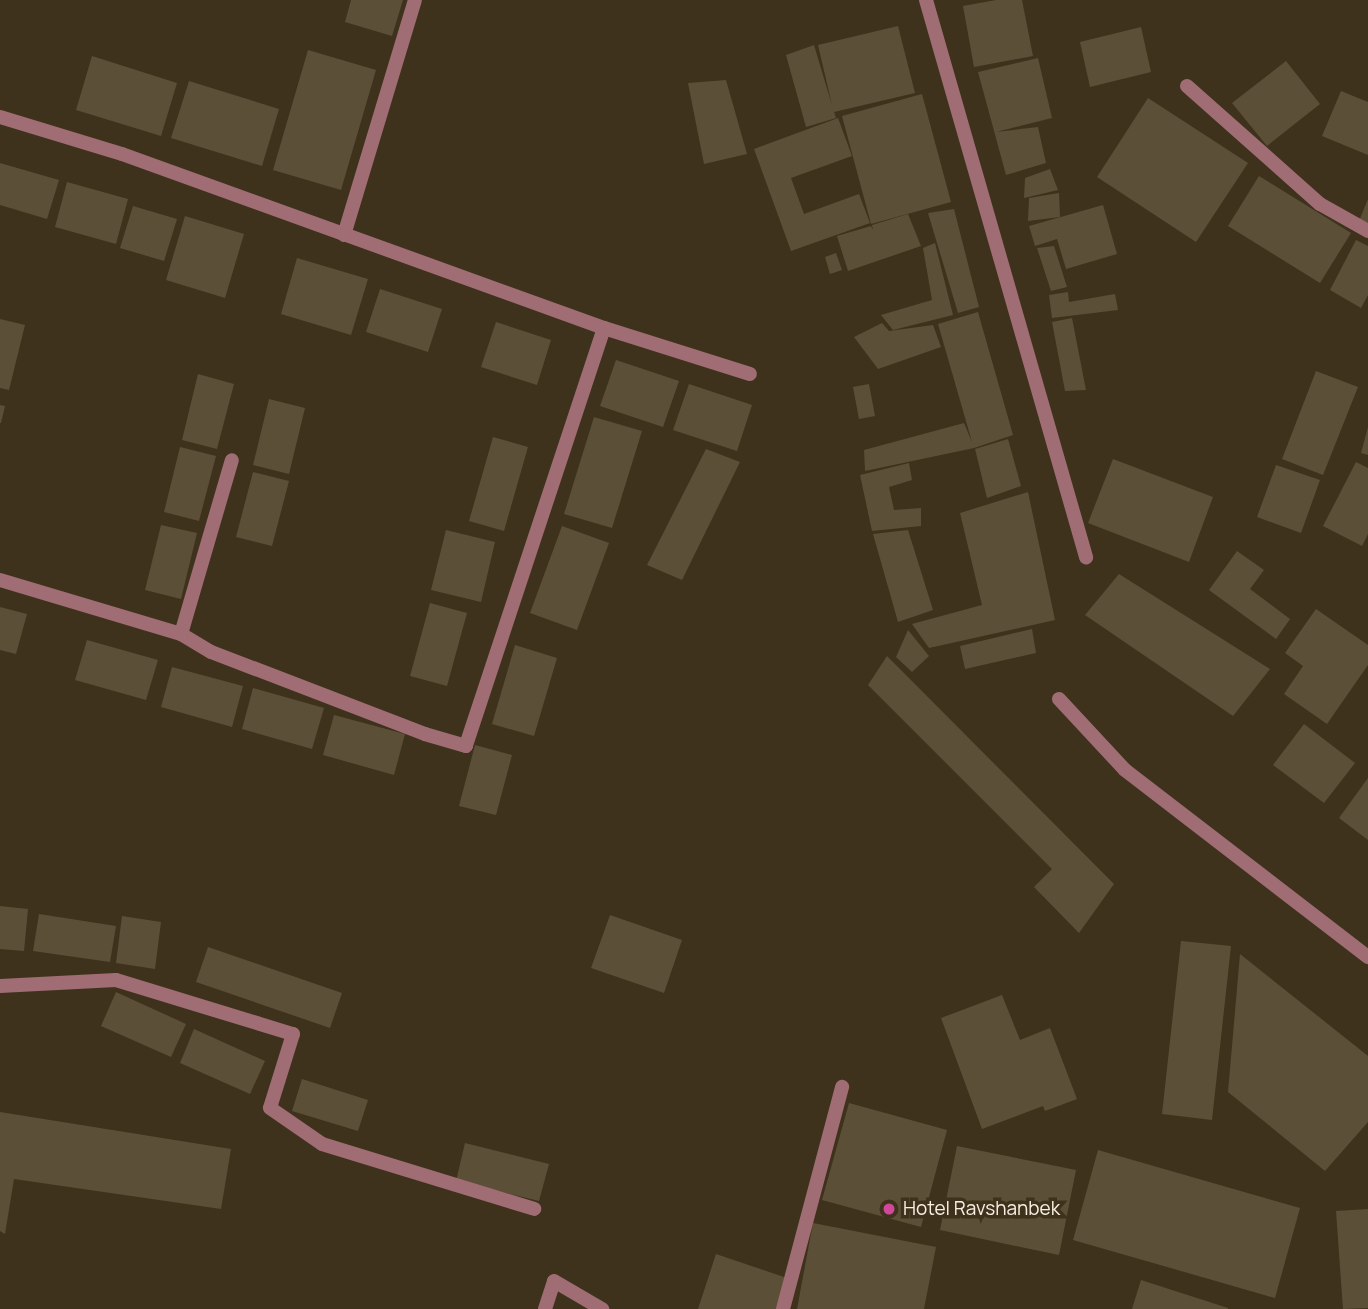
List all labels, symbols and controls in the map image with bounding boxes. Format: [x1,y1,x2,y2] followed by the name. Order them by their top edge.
[903,1198,1060,1220] place label: Hotel Ravshanbek
[881,1201,897,1217] marker: Hotel Ravshanbek

